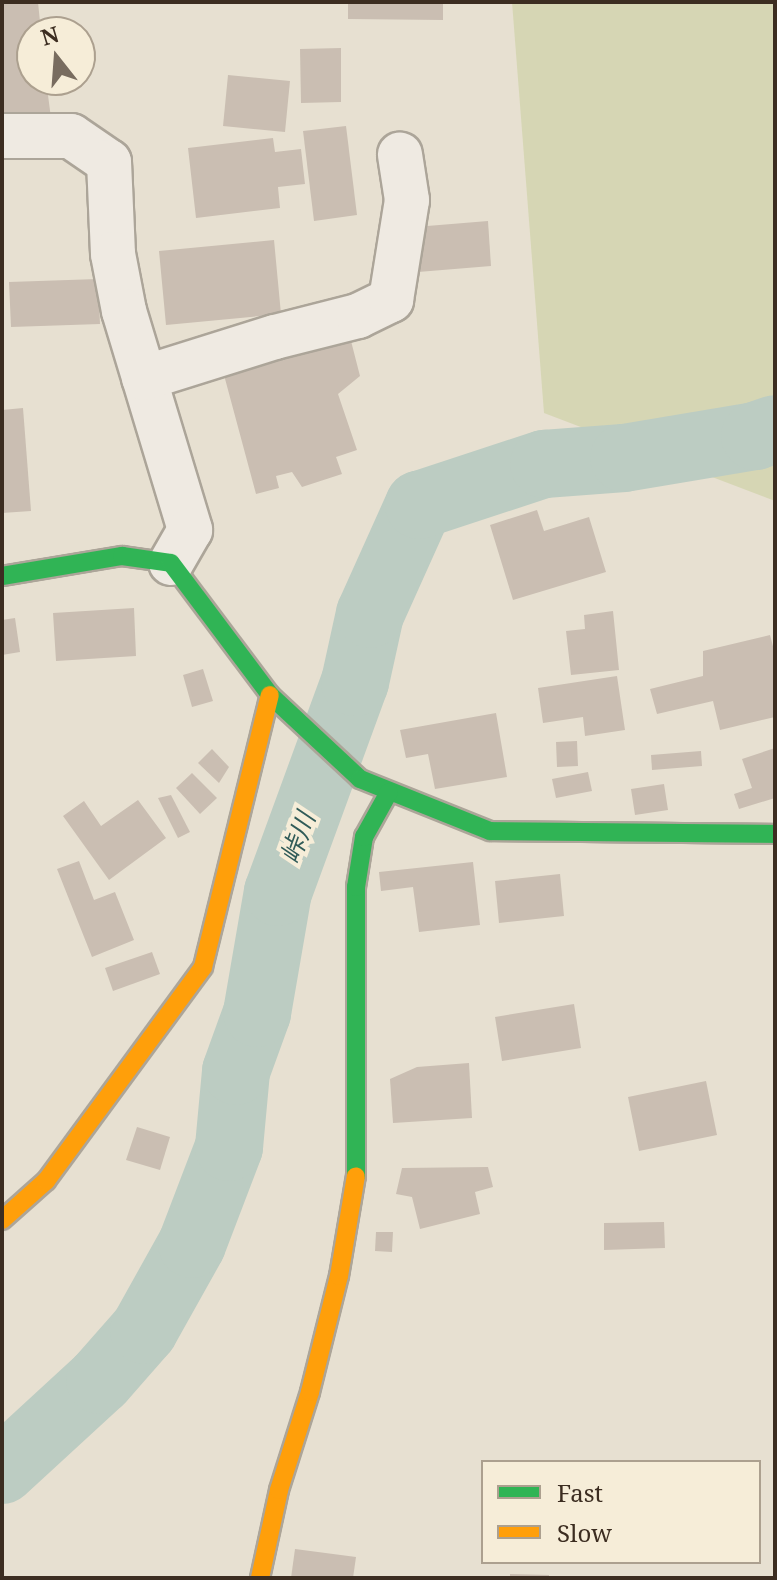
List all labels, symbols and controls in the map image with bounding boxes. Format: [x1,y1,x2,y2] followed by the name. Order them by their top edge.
[16,16,96,96] north arrow
[37,18,62,52] text: N
[274,808,322,868] water label: 峠川
[481,1460,761,1564] legend
[557,1476,603,1509] text: Fast
[557,1516,612,1549] text: Slow

